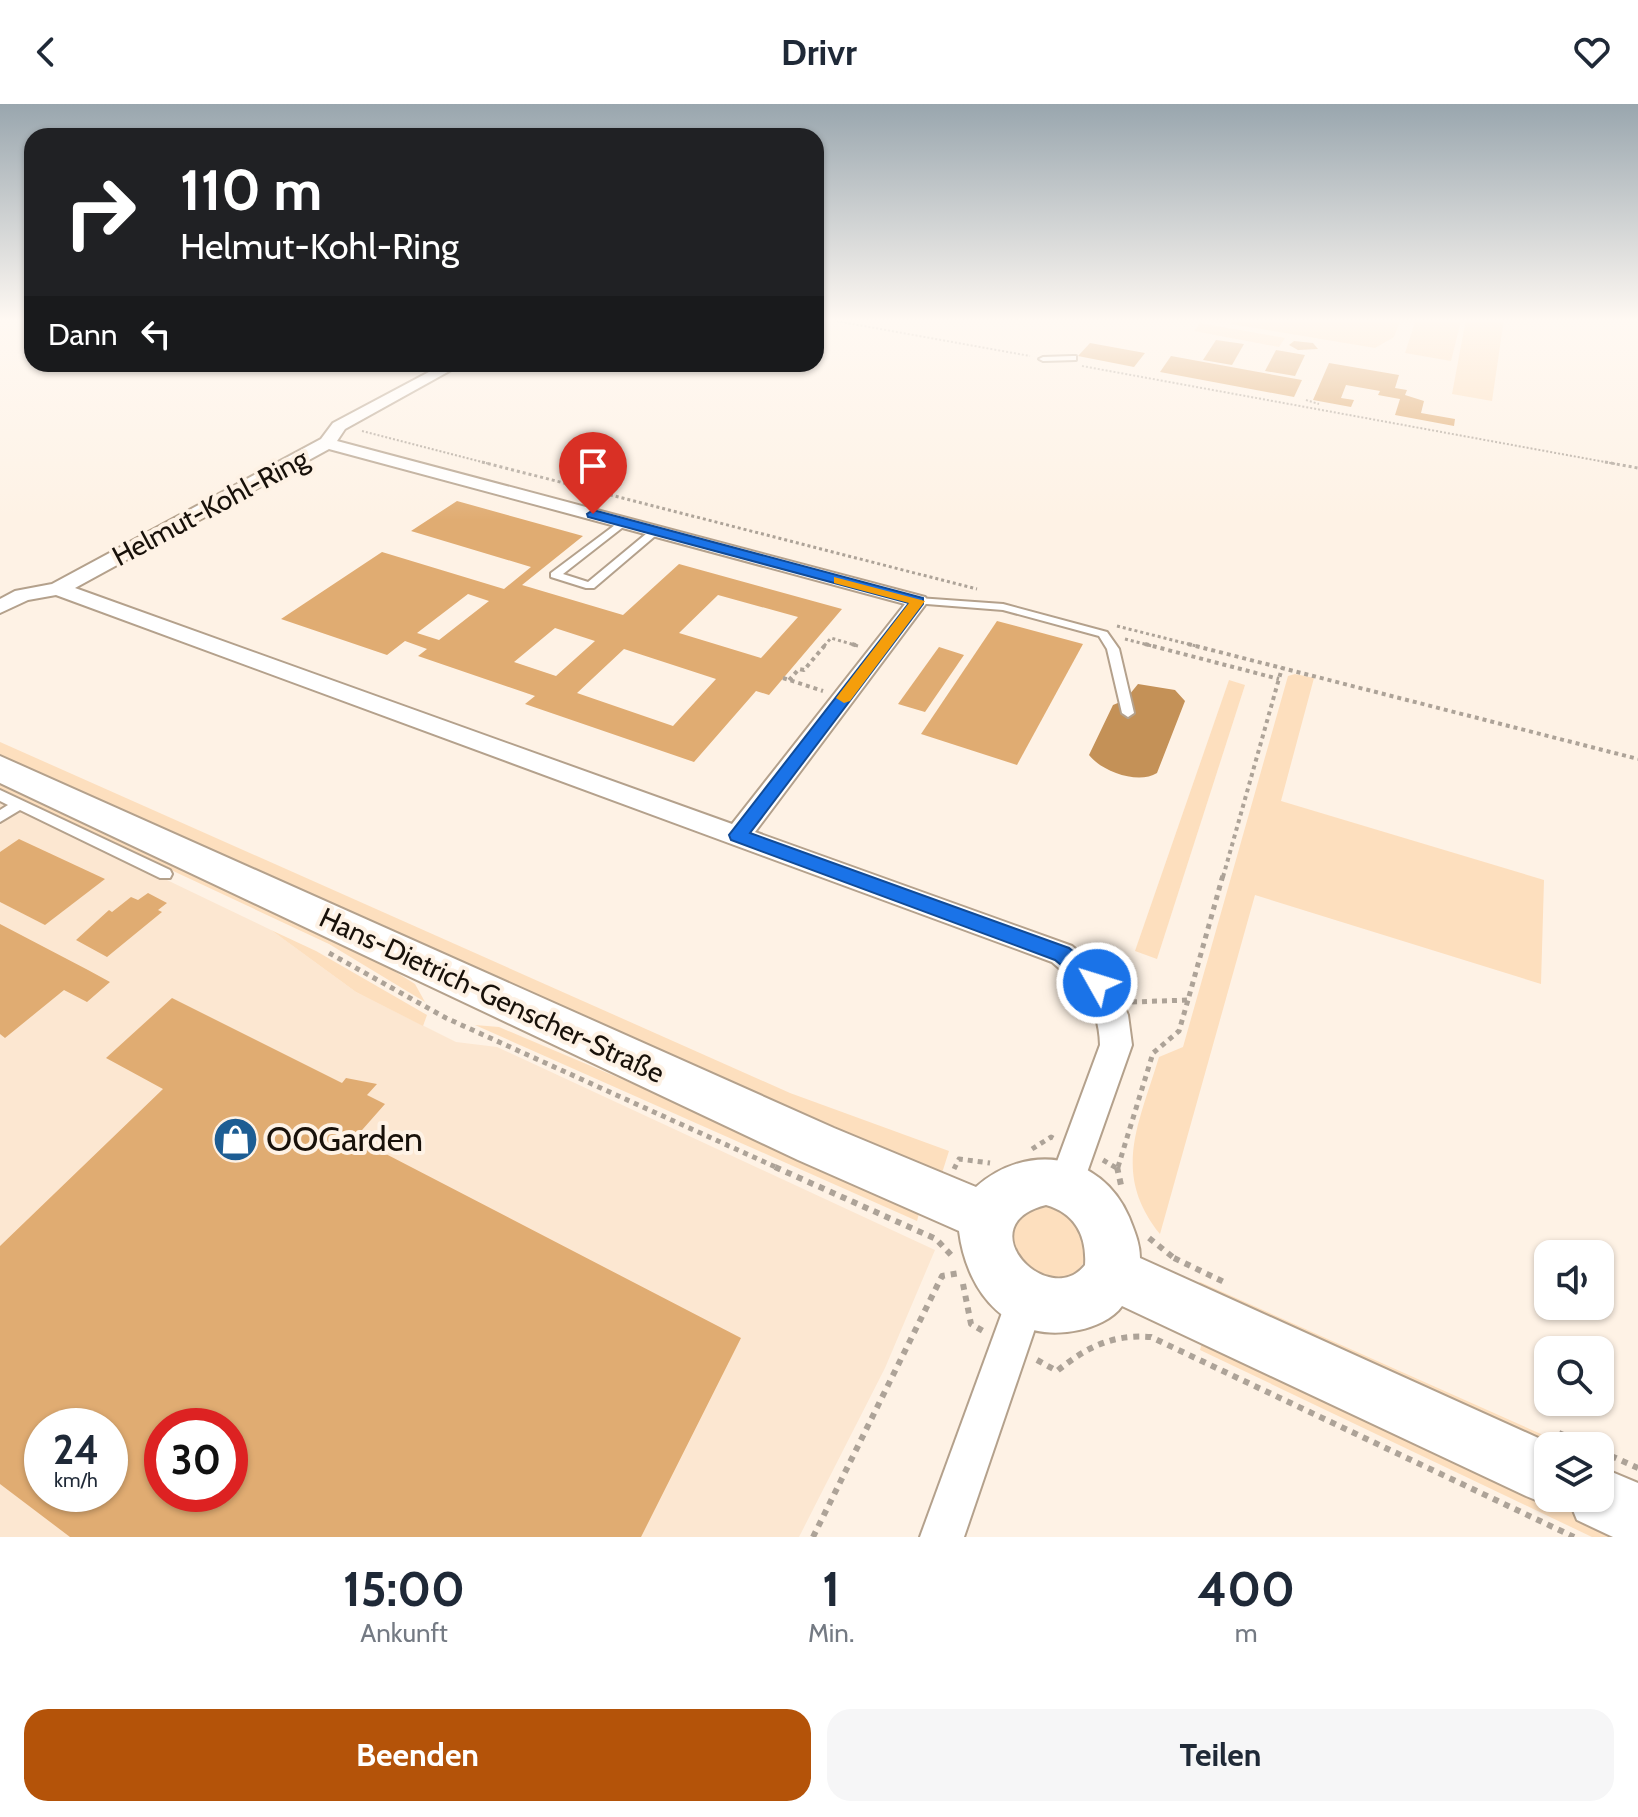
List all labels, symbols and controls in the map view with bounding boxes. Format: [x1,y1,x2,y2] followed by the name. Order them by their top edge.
[24,30,68,74] icon: back
[781,30,857,74] text: Drivr
[1570,30,1614,74] icon: heart
[180,156,322,224] text: 110 m
[48,160,152,264] icon: right
[180,224,459,268] text: Helmut-Kohl-Ring
[134,312,178,356] icon: left
[48,316,118,353] text: Dann
[559,432,627,514] pin
[106,441,315,573] street label: Helmut-Kohl-Ring
[571,444,615,488] icon: arrive
[314,900,670,1090] street label: Hans-Dietrich-Genscher-Straße
[1055,941,1139,1025] position arrow
[211,1115,259,1163] shop icon: OOGarden
[266,1118,423,1160] place label: OOGarden
[1534,1240,1614,1512] map controls
[1534,1240,1614,1320] button: sound
[1534,1336,1614,1416] button: search
[144,1408,248,1512] speed limit sign: 30
[53,1425,99,1474] text: 24
[1534,1432,1614,1512] button: layers
[54,1468,98,1492] text: km/h
[343,1560,465,1618] text: 15:00
[822,1560,840,1618] text: 1
[1197,1560,1295,1618] text: 400
[360,1617,448,1649] text: Ankunft
[808,1617,854,1649] text: Min.
[1235,1617,1258,1649] text: m
[24,1709,811,1801] button: Beenden
[827,1709,1614,1801] button: Teilen

